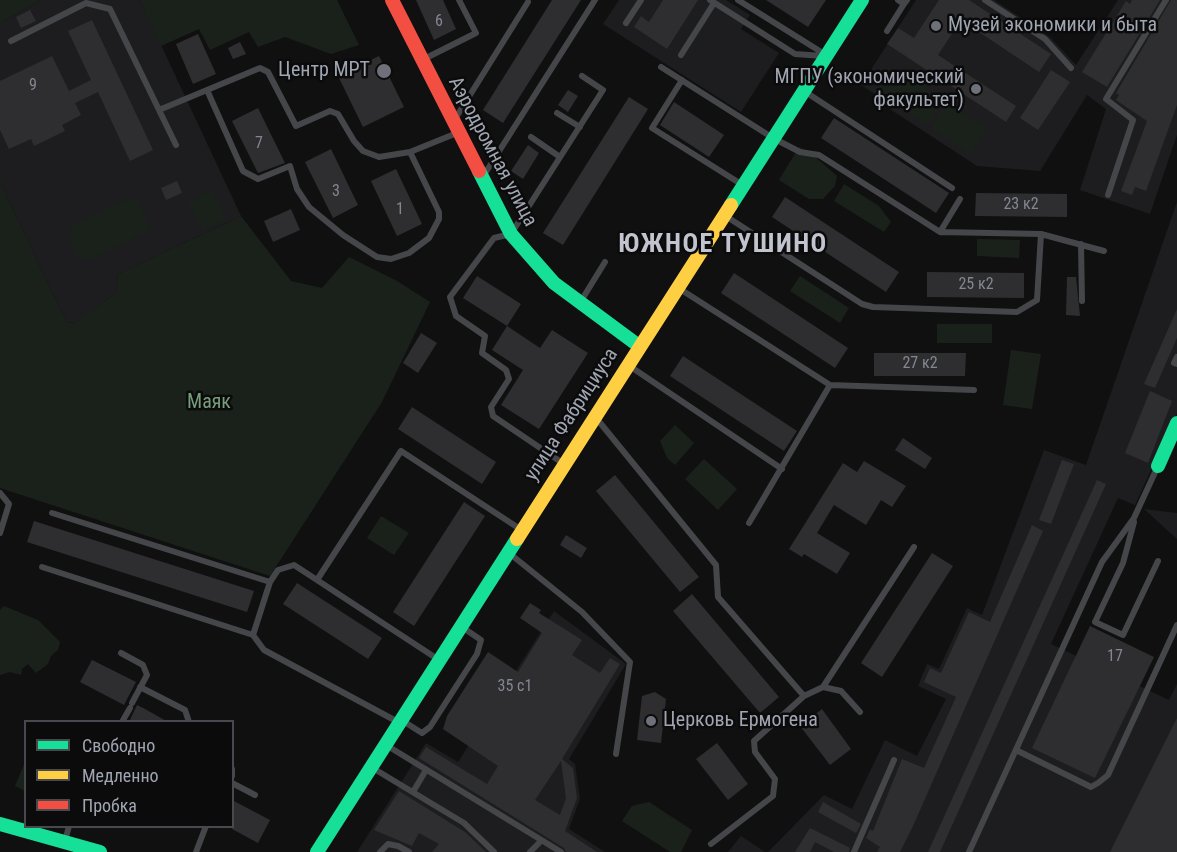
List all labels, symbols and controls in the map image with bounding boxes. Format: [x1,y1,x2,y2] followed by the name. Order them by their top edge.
[435,12,443,32] house number: 6
[948,14,1157,38] place label: Музей экономики и быта
[929,19,943,33] marker: Музей экономики и быта
[278,59,370,83] place label: Центр МРТ
[375,62,393,80] marker: Центр МРТ
[774,66,964,113] place label: МГПУ (экономический факультет)
[442,73,542,231] street label: Аэродромная улица
[29,76,37,96] house number: 9
[969,82,983,96] marker: МГПУ (экономический факультет)
[255,134,263,154] house number: 7
[332,182,340,202] house number: 3
[1003,195,1039,215] house number: 23 к2
[396,200,404,220] house number: 1
[618,229,828,261] district label: ЮЖНОЕ ТУШИНО
[958,275,994,295] house number: 25 к2
[520,344,624,486] street label: улица Фабрициуса
[902,354,938,374] house number: 27 к2
[187,391,231,415] park label: Маяк
[1107,647,1123,667] house number: 17
[498,677,532,697] house number: 35 c1
[663,709,818,733] place label: Церковь Ермогена
[644,714,658,728] marker: Церковь Ермогена
[24,720,234,828] legend
[82,735,155,756] text: Свободно
[82,765,159,786] text: Медленно
[82,795,137,816] text: Пробка

